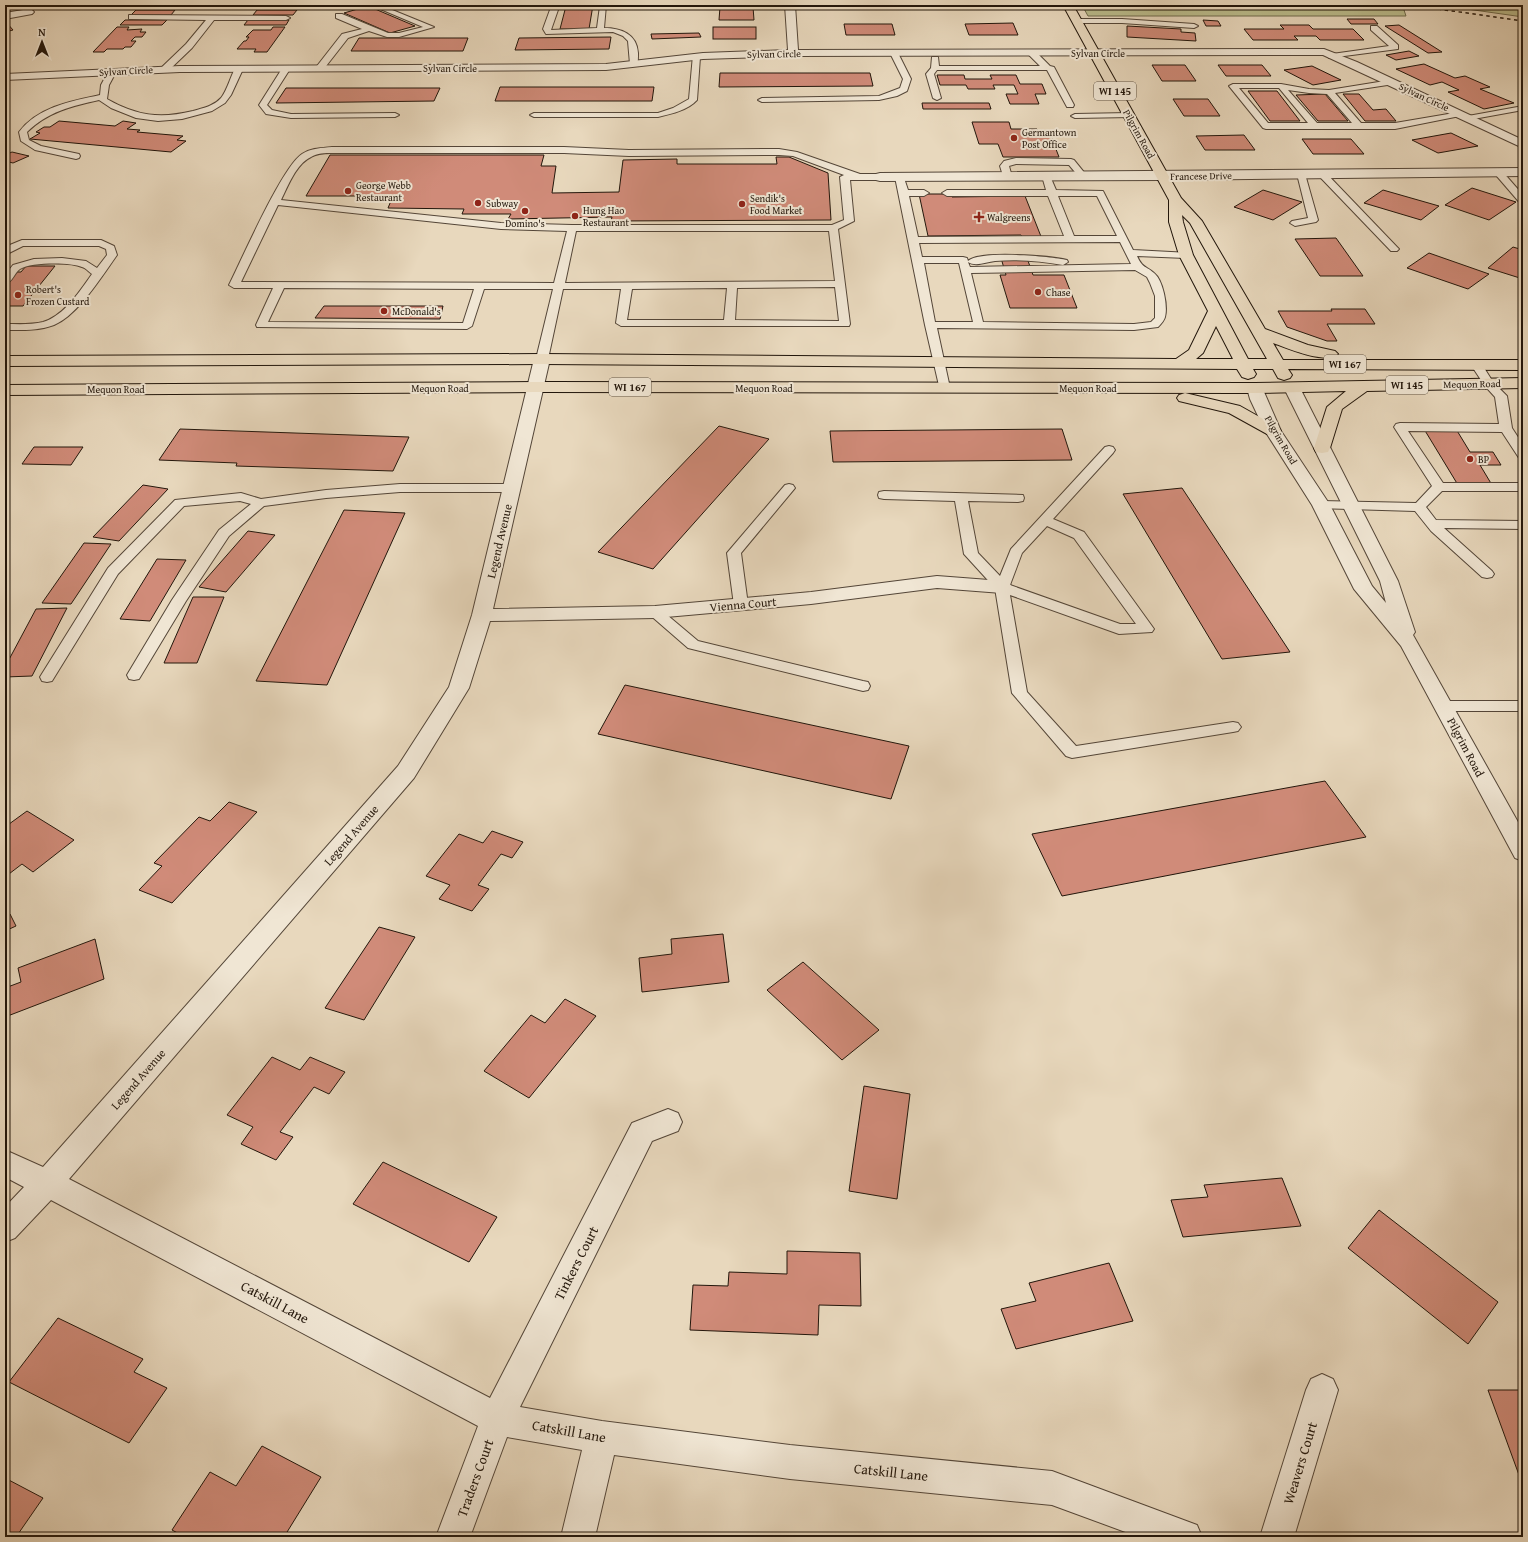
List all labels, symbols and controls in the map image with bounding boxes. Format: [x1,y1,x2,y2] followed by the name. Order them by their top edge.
[22,22,62,62] north arrow
[38,24,46,40] text: N
[747,46,801,62] street label: Sylvan Circle
[1071,46,1125,61] street label: Sylvan Circle
[423,61,477,76] street label: Sylvan Circle
[99,62,154,80] street label: Sylvan Circle
[1396,79,1452,115] street label: Sylvan Circle
[1094,82,1136,100] road number: WI 145
[1119,107,1159,162] street label: Pilgrim Road
[1022,125,1077,152] place label: Germantown Post Office
[1009,133,1019,143] marker: Germantown Post Office
[1170,168,1232,184] street label: Francese Drive
[356,178,411,205] place label: George Webb Restaurant
[343,186,353,196] marker: George Webb Restaurant
[750,191,803,218] place label: Sendik's Food Market
[486,196,518,211] place label: Subway
[473,198,483,208] marker: Subway
[737,199,747,209] marker: Sendik's Food Market
[583,203,629,230] place label: Hung Hao Restaurant
[520,206,530,216] marker: Domino's
[987,210,1031,225] place label: Walgreens
[570,211,580,221] marker: Hung Hao Restaurant
[974,212,984,222] marker: Walgreens
[505,216,545,231] place label: Domino's
[26,282,90,309] place label: Robert's Frozen Custard
[1046,285,1071,300] place label: Chase
[1033,287,1043,297] marker: Chase
[13,290,23,300] marker: Robert's Frozen Custard
[392,304,441,319] place label: McDonald's
[379,306,389,316] marker: McDonald's
[1324,355,1366,373] road number: WI 167
[1386,376,1428,394] road number: WI 145
[1443,376,1501,392] street label: Mequon Road
[609,378,651,396] road number: WI 167
[411,381,469,396] street label: Mequon Road
[735,381,793,396] street label: Mequon Road
[1059,381,1117,396] street label: Mequon Road
[87,382,145,397] street label: Mequon Road
[1261,413,1301,468] street label: Pilgrim Road
[1478,452,1489,467] place label: BP
[1465,454,1475,464] marker: BP
[482,502,516,580] street label: Legend Avenue
[709,593,778,615] street label: Vienna Court
[1443,714,1489,780] street label: Pilgrim Road
[320,801,382,869] street label: Legend Avenue
[107,1045,169,1113] street label: Legend Avenue
[549,1223,603,1303] street label: Tinkers Court
[237,1276,313,1329] street label: Catskill Lane
[531,1415,608,1447] street label: Catskill Lane
[1278,1419,1322,1507] street label: Weavers Court
[452,1436,498,1520] street label: Traders Court
[853,1458,930,1486] street label: Catskill Lane

